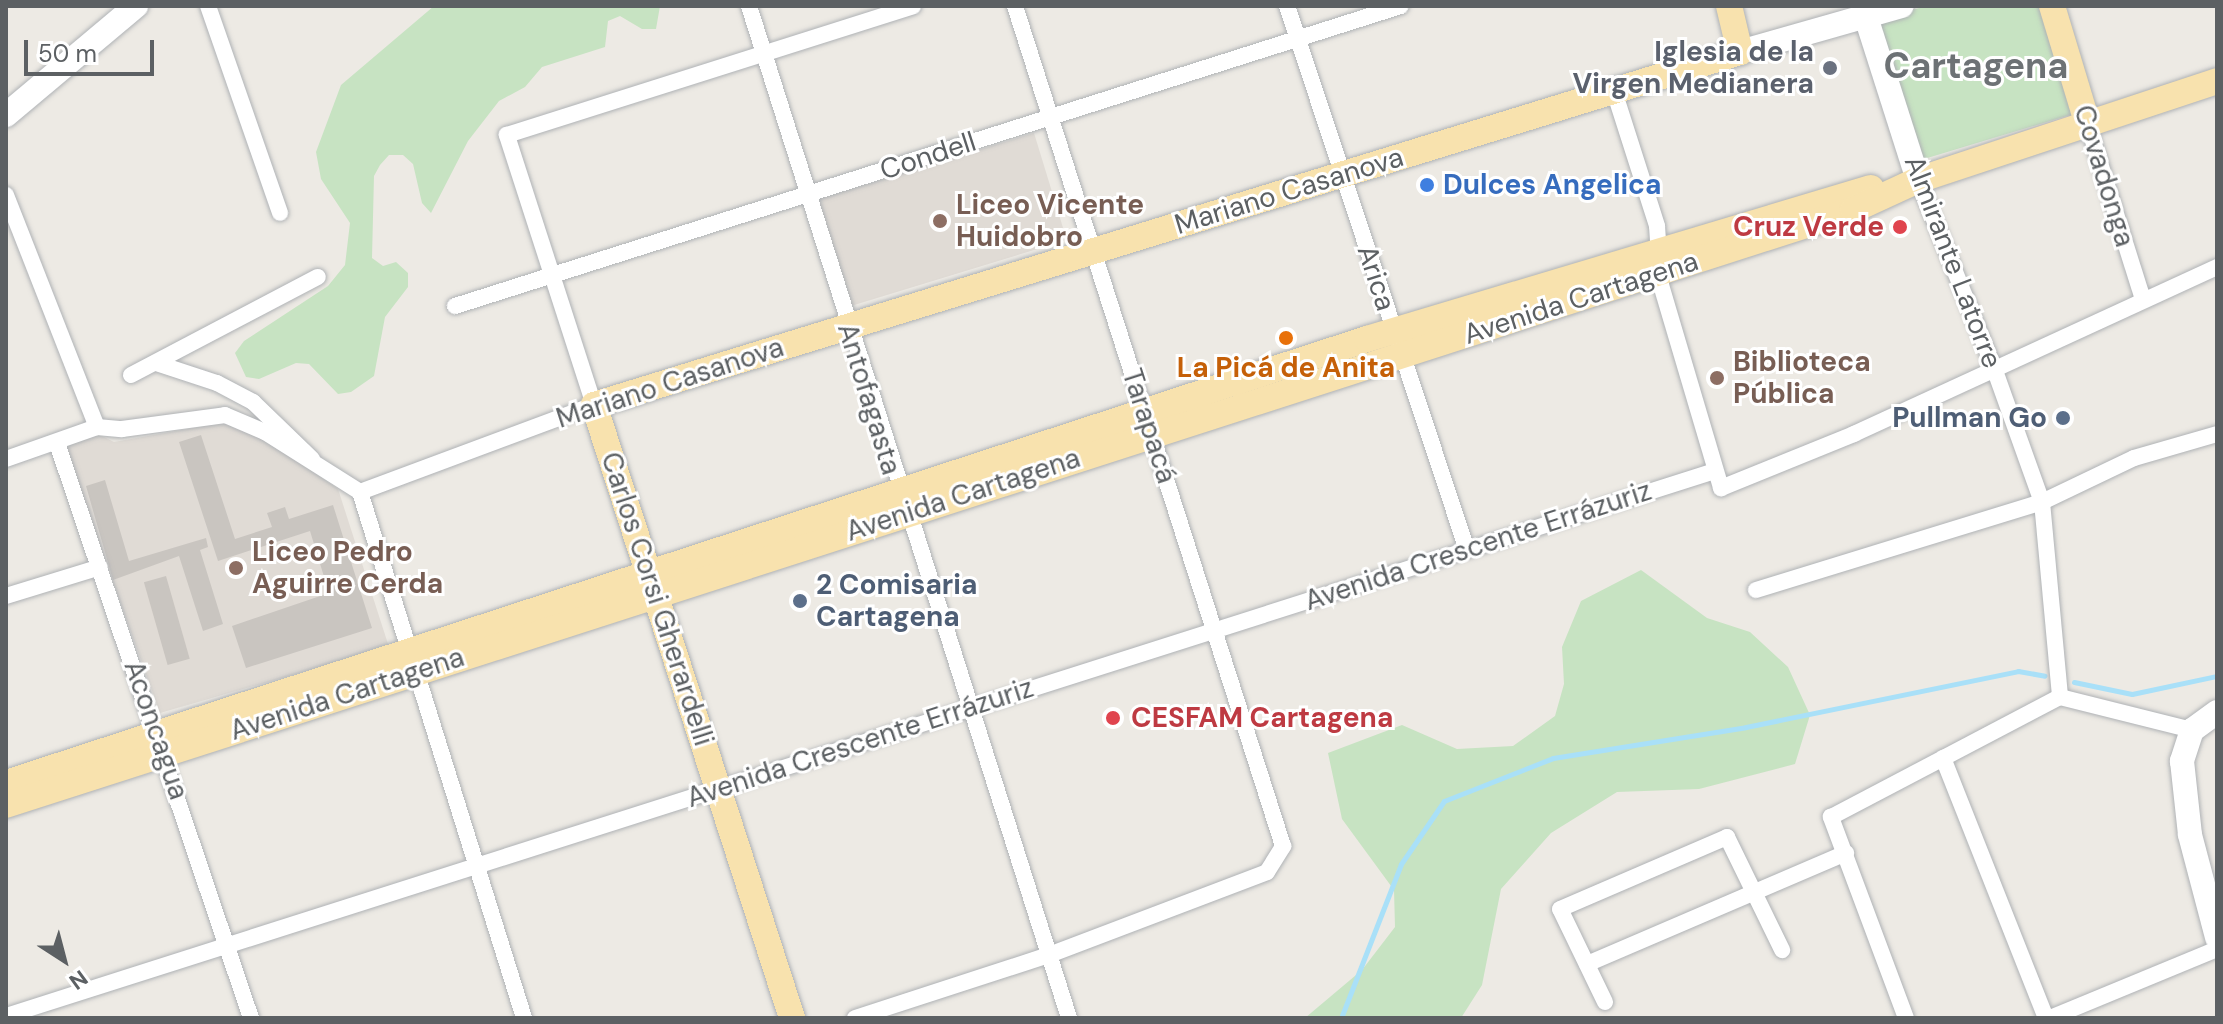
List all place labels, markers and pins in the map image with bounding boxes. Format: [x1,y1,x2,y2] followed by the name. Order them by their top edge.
[1573,35,1814,101] place label: Iglesia de la Virgen Medianera
[1821,59,1839,77] marker: Iglesia de la Virgen Medianera
[1443,168,1662,202] place label: Dulces Angelica
[1418,176,1436,194] marker: Dulces Angelica
[956,188,1144,254] place label: Liceo Vicente Huidobro
[1733,210,1884,244] place label: Cruz Verde
[931,212,949,230] marker: Liceo Vicente Huidobro
[1891,218,1909,236] marker: Cruz Verde
[1277,329,1295,347] marker: La Picá de Anita
[1733,345,1871,411] place label: Biblioteca Pública
[1177,351,1395,385] place label: La Picá de Anita
[1708,369,1726,387] marker: Biblioteca Pública
[1892,401,2047,435] place label: Pullman Go
[2054,409,2072,427] marker: Pullman Go
[252,535,443,601] place label: Liceo Pedro Aguirre Cerda
[227,559,245,577] marker: Liceo Pedro Aguirre Cerda
[816,568,977,634] place label: 2 Comisaria Cartagena
[791,592,809,610] marker: 2 Comisaria Cartagena
[1131,701,1393,735] place label: CESFAM Cartagena
[1102,707,1124,729] marker: CESFAM Cartagena

